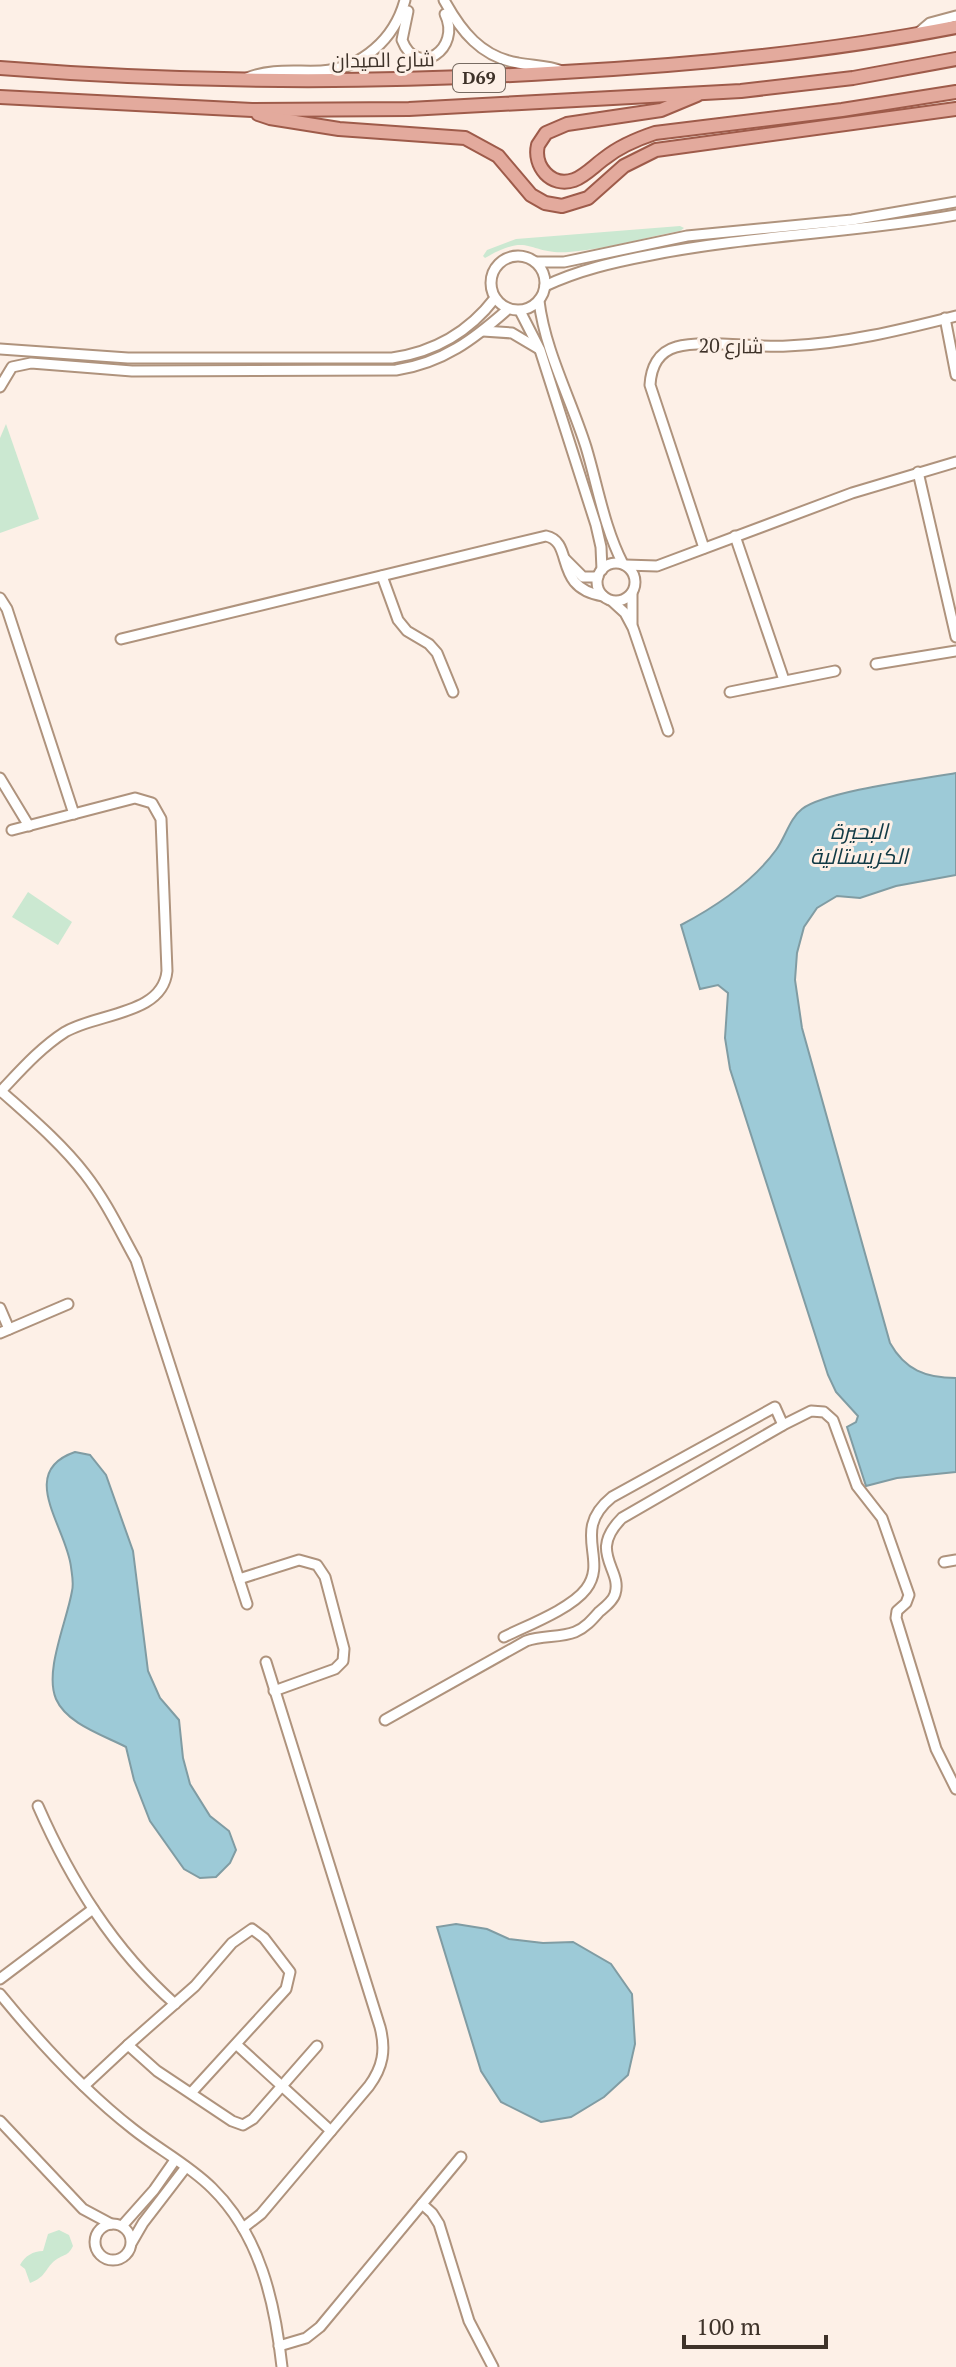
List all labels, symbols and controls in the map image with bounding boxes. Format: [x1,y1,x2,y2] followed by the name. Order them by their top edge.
[331,45,435,75] street label: شارع الميدان
[453,64,505,92] road number: D69
[698,331,764,361] street label: شارع 20
[810,816,910,870] water label: البحيرة الكريستالية
[684,2299,826,2349] scale bar
[696,2310,761,2342] text: 100 m

